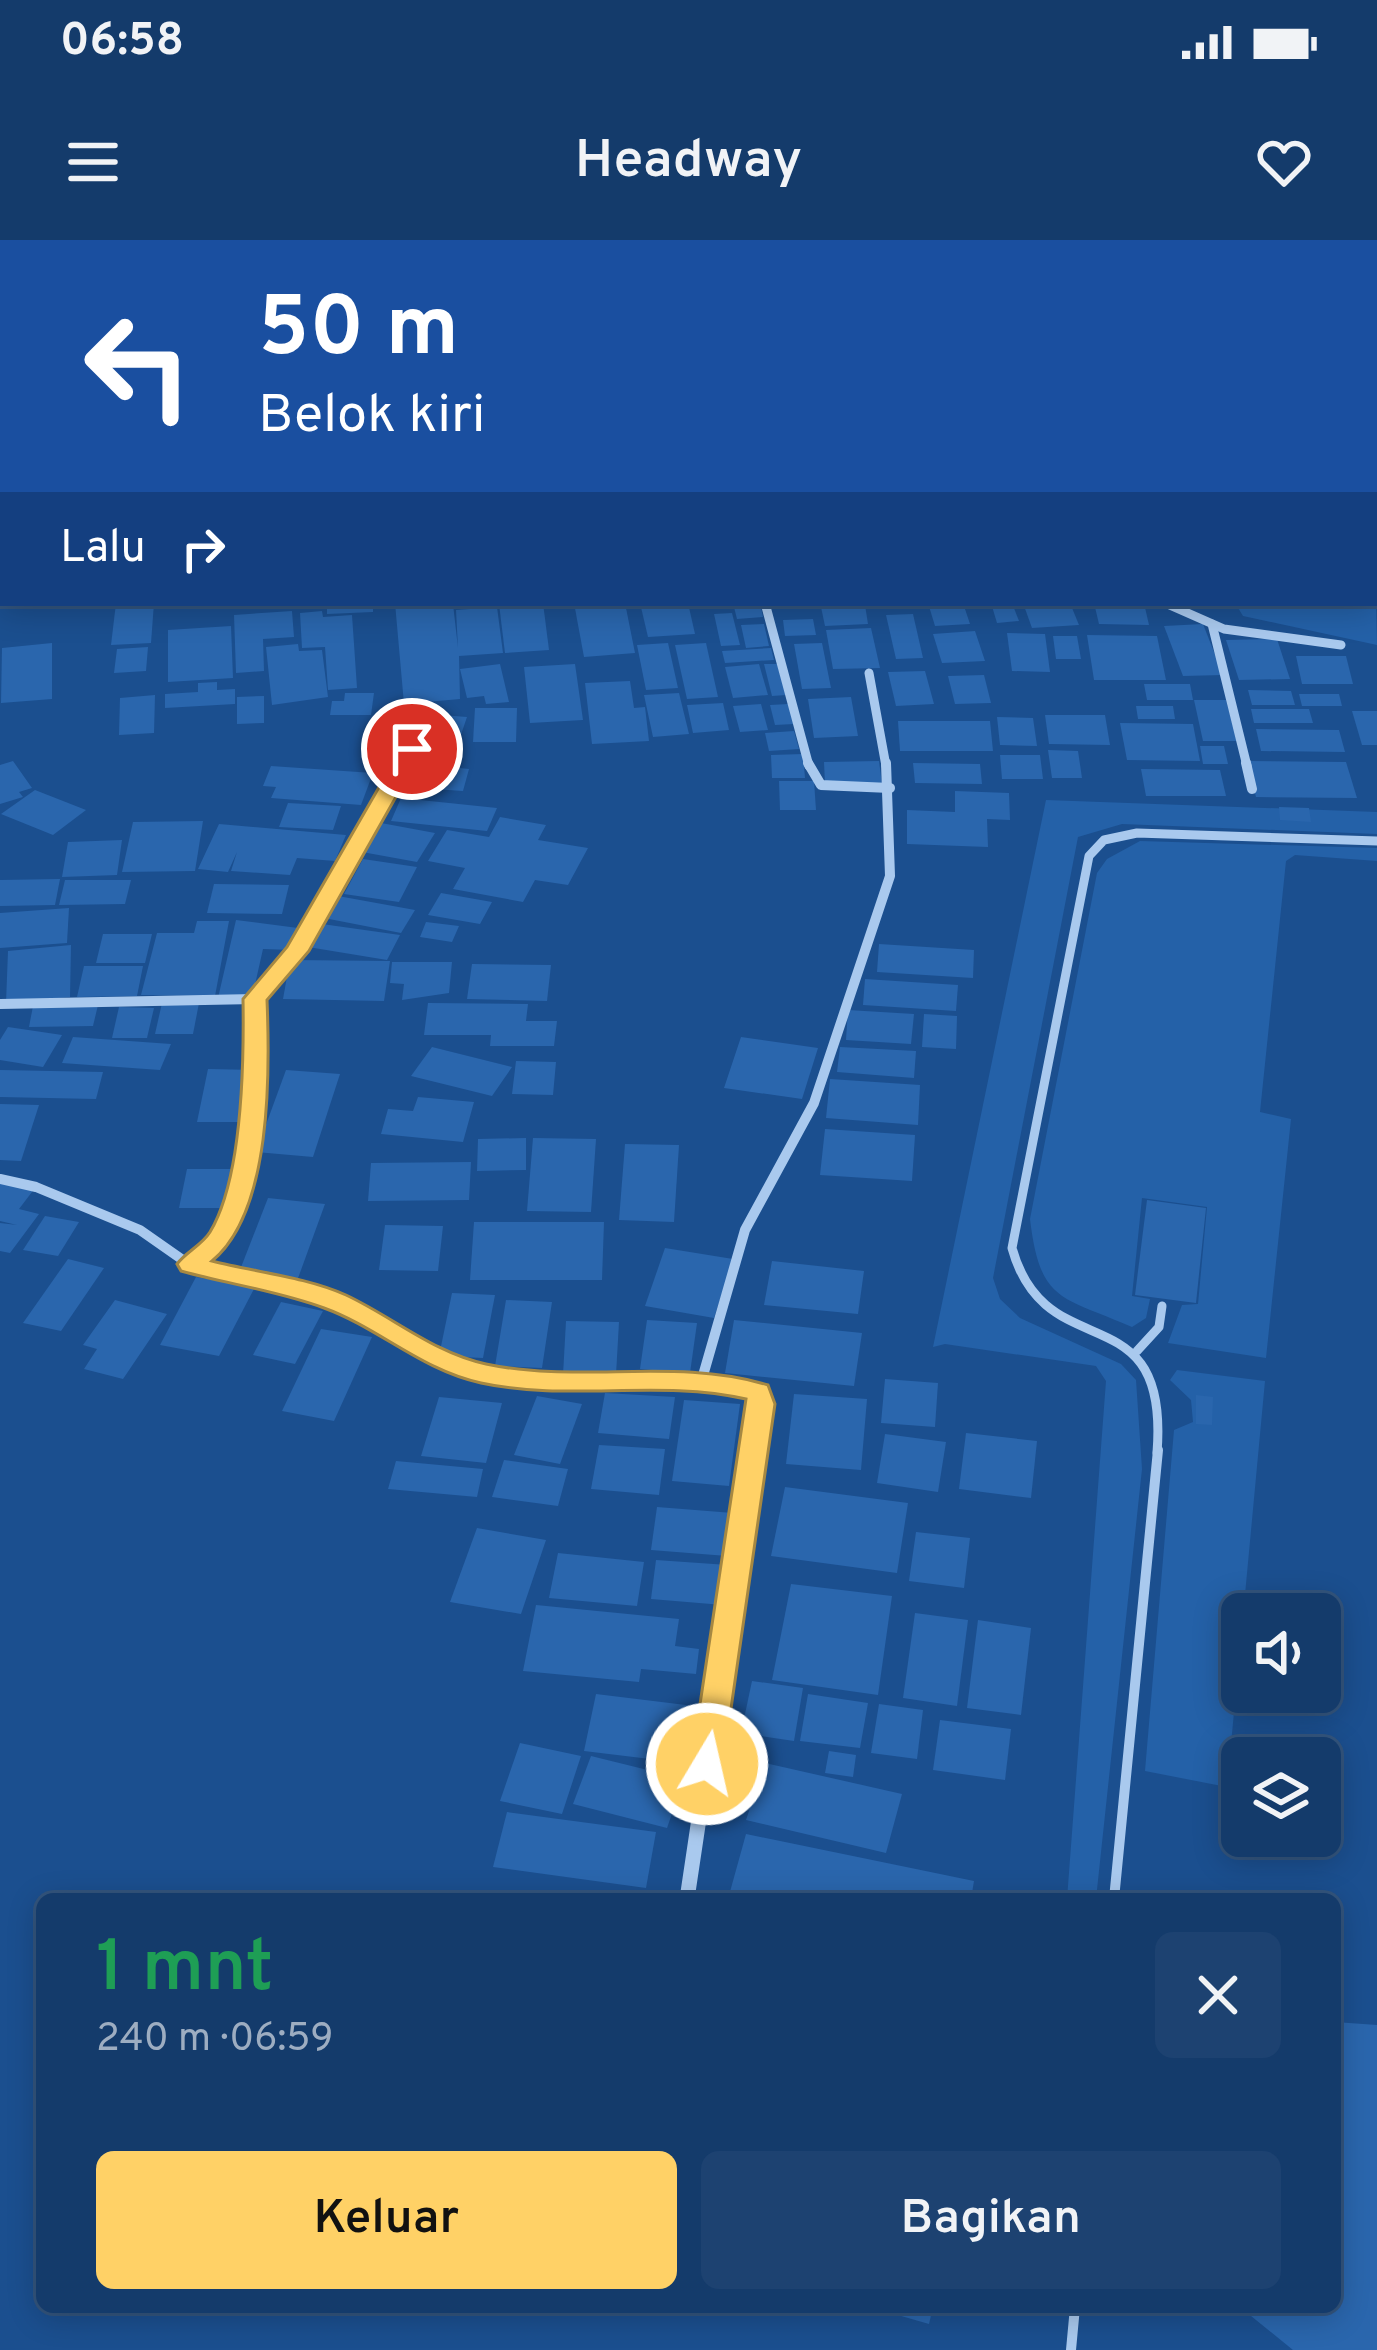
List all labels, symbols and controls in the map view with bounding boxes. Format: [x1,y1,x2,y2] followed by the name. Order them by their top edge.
[60,14,184,71] text: 06:58
[575,128,802,197] text: Headway
[60,129,126,195] icon: menu
[1251,129,1317,195] icon: heart
[258,279,459,385] text: 50 m
[60,288,216,444] icon: left
[258,383,485,452] text: Belok kiri
[170,516,236,582] icon: right
[60,521,146,578] text: Lalu
[361,698,463,800] pin
[379,716,445,782] icon: arrive
[1221,1593,1341,1857] map controls
[1221,1593,1341,1713] button: sound
[644,1701,770,1827] position arrow
[1221,1737,1341,1857] button: layers
[96,1925,273,2017] text: 1 mnt
[1155,1932,1281,2058] button: close
[96,2016,333,2065] text: 240 m · 06:59
[96,2151,677,2289] button: Keluar
[701,2151,1281,2289] button: Bagikan

